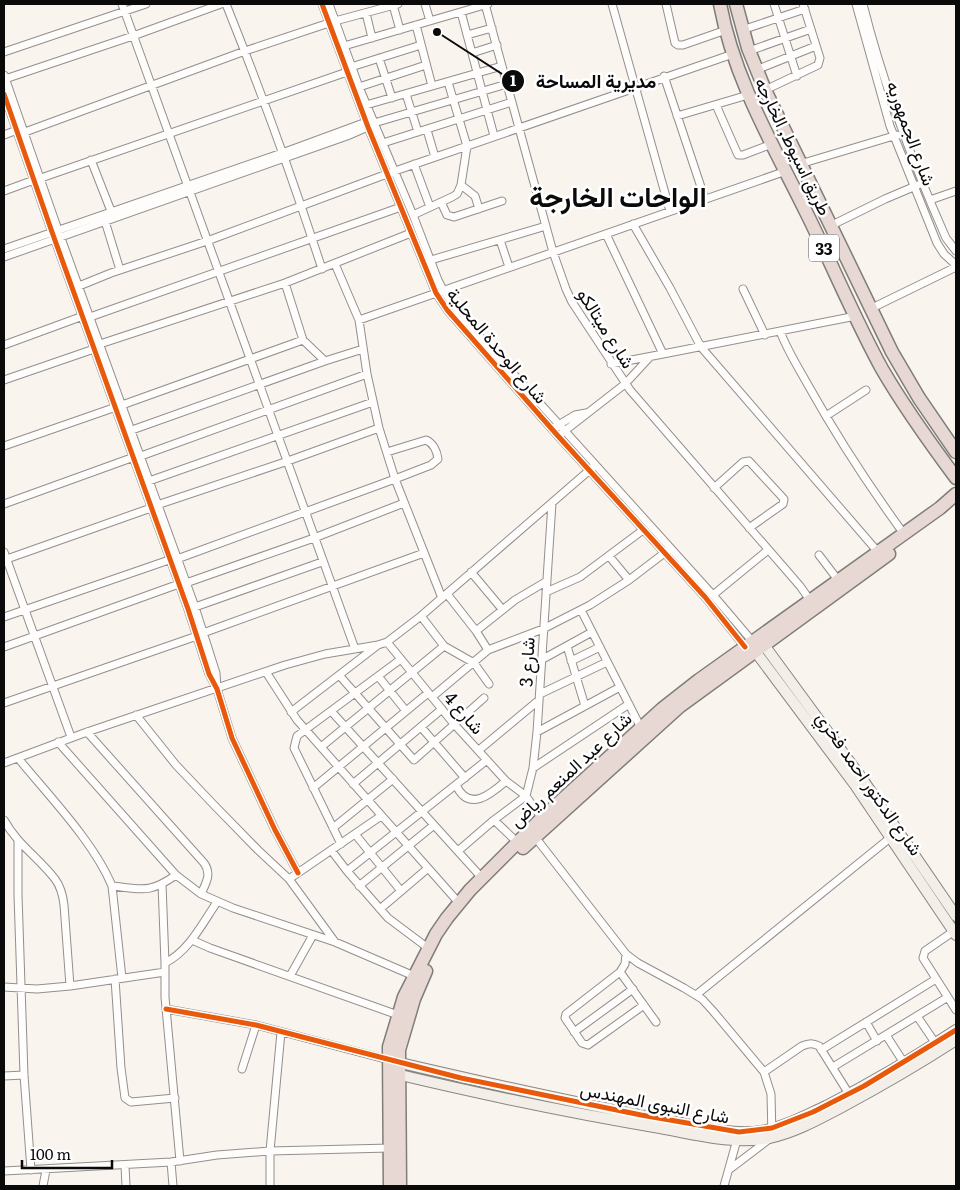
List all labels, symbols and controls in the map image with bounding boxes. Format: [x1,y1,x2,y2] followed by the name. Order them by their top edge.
[501,64,667,98] callout: مديرية المساحة
[536,66,656,94] text: مديرية المساحة
[510,68,516,91] text: 1
[749,72,839,220] street label: طريق اسيوط, الخارجه
[881,77,943,189] street label: شارع الجمهوريه
[529,174,707,216] district label: الواحات الخارجة
[809,234,839,262] road number: 33
[441,281,555,409] street label: شارع الوحدة المحلية
[572,283,642,373] street label: شارع ميتالكو
[511,637,541,687] street label: شارع 3
[438,684,492,740] street label: شارع 4
[503,705,637,833] street label: شارع عبد المنعم رياض
[808,705,930,862] street label: شارع الدكتور احمد فخري
[578,1074,732,1130] street label: شارع النبوى المهندس
[22,1138,112,1170] scale bar
[30,1142,71,1165] text: 100 m

